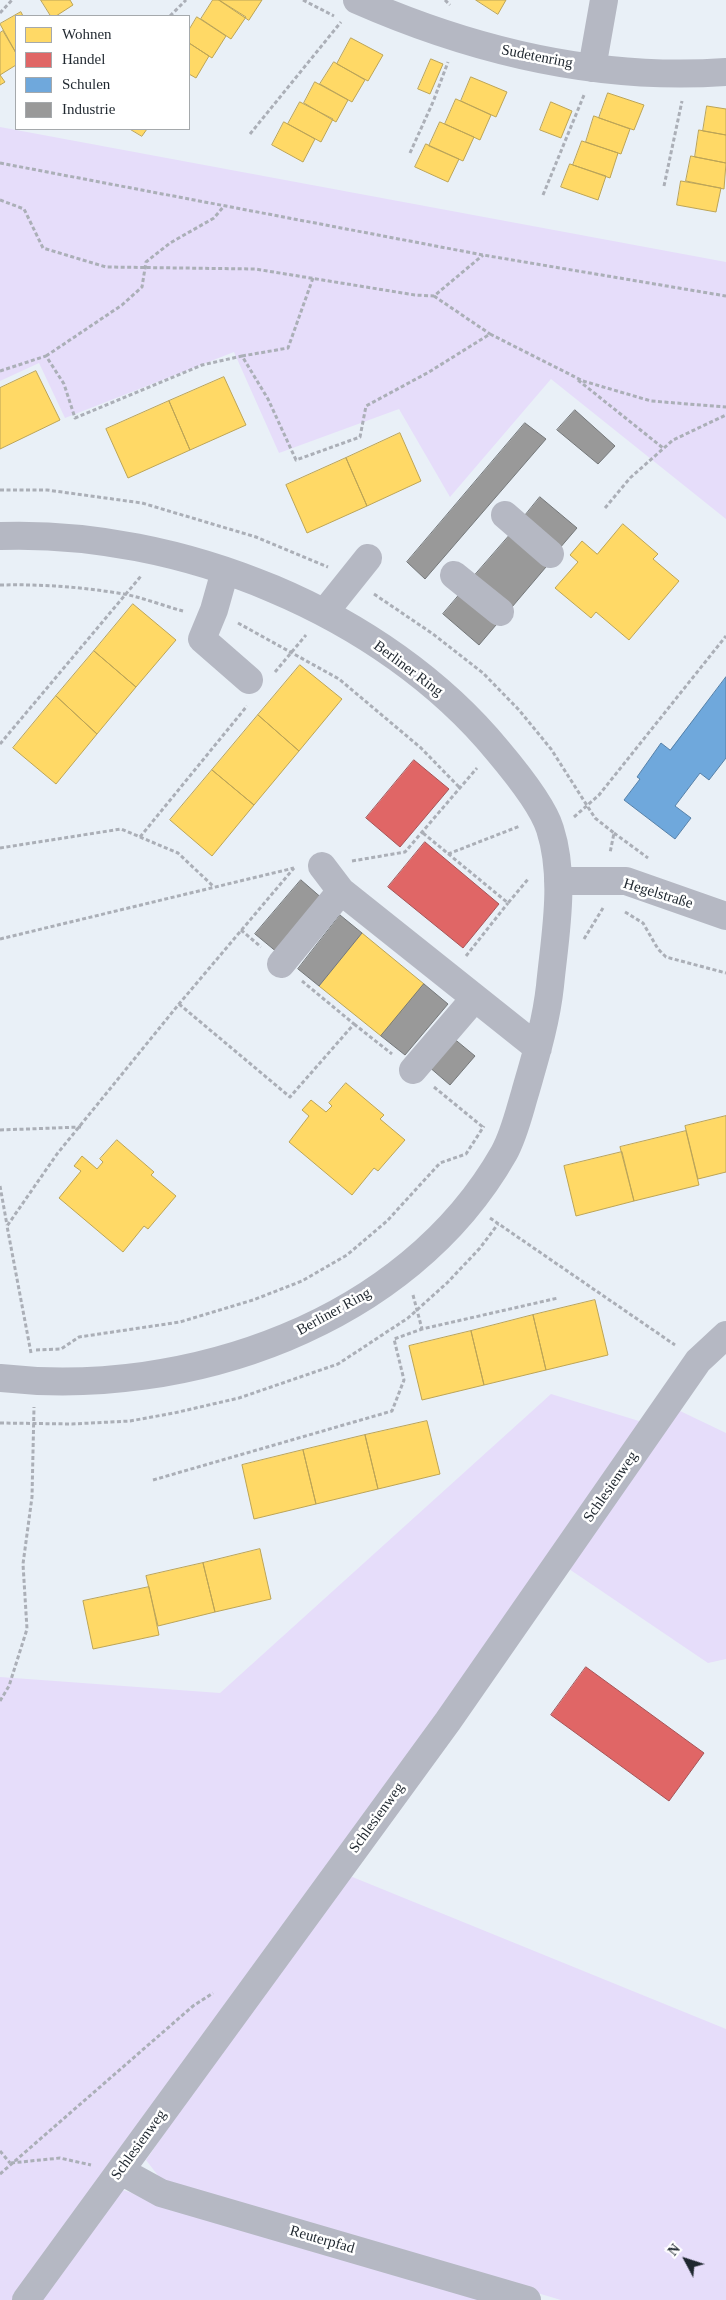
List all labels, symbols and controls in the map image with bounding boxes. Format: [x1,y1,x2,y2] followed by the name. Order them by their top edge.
[15,15,190,130] legend
[62,26,112,42] text: Wohnen
[500,41,574,73] street label: Sudetenring
[62,51,105,67] text: Handel
[62,76,110,92] text: Schulen
[62,101,115,117] text: Industrie
[370,637,446,701] street label: Berliner Ring
[621,875,695,913] street label: Hegelstraße
[294,1284,374,1340] street label: Berliner Ring
[580,1448,642,1526] street label: Schlesienweg
[345,1779,409,1857] street label: Schlesienweg
[107,2106,171,2184] street label: Schlesienweg
[287,2222,357,2258] street label: Reuterpfad
[661,2235,711,2285] north arrow
[665,2241,683,2259] text: N

